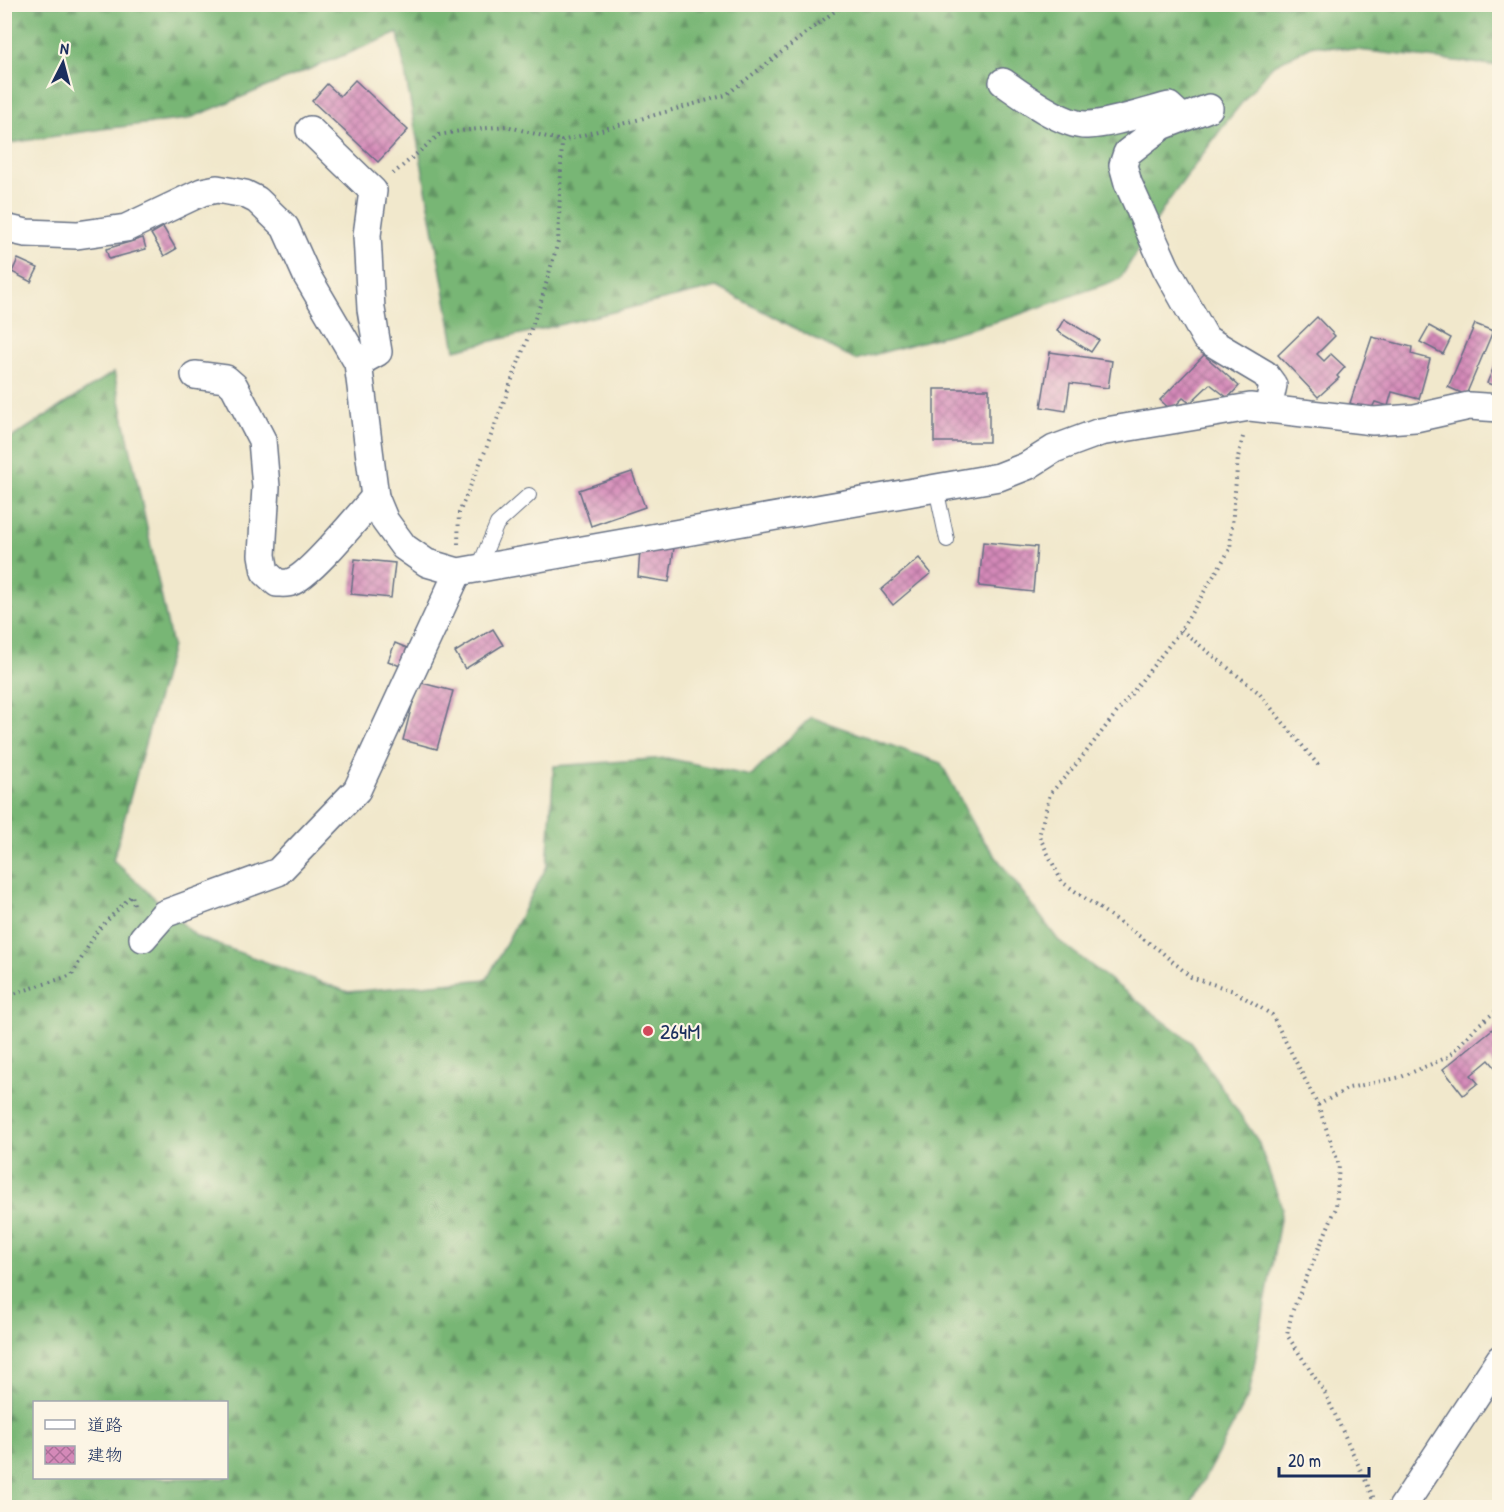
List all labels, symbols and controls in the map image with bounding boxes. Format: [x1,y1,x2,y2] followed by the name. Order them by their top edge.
[33,33,93,93] north arrow
[59,37,70,60] text: N
[660,1016,700,1046] place label: 264M
[641,1024,655,1038] marker: 264M
[33,1401,228,1479] legend
[87,1412,123,1437] text: 道路
[1279,1440,1369,1478] scale bar
[87,1442,123,1467] text: 建物
[1288,1448,1321,1473] text: 20 m

